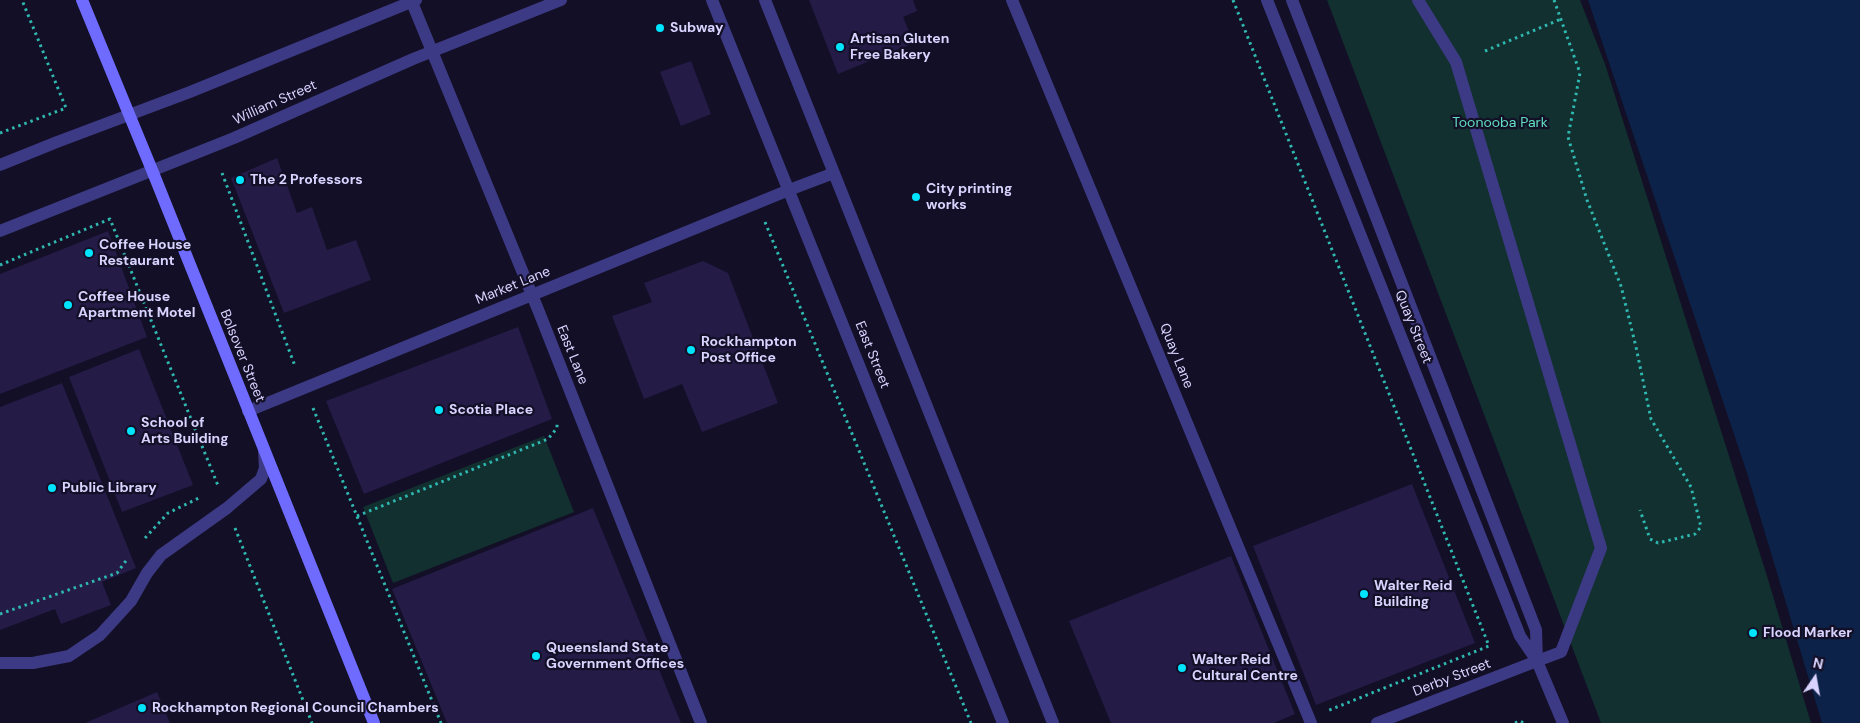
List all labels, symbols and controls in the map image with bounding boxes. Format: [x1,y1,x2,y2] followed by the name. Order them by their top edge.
[670,20,724,36] place label: Subway
[654,22,666,34] marker: Subway
[850,31,949,64] place label: Artisan Gluten Free Bakery
[834,41,846,53] marker: Artisan Gluten Free Bakery
[230,77,320,129] street label: William Street
[1452,115,1548,131] park label: Toonooba Park
[250,172,363,188] place label: The 2 Professors
[234,174,246,186] marker: The 2 Professors
[926,181,1012,213] place label: City printing works
[910,191,922,203] marker: City printing works
[99,237,191,270] place label: Coffee House Restaurant
[83,247,95,259] marker: Coffee House Restaurant
[473,263,553,309] street label: Market Lane
[1391,288,1435,366] street label: Quay Street
[78,289,195,322] place label: Coffee House Apartment Motel
[62,299,74,311] marker: Coffee House Apartment Motel
[216,307,268,405] street label: Bolsover Street
[851,319,893,391] street label: East Street
[1155,321,1197,391] street label: Quay Lane
[553,323,591,387] street label: East Lane
[701,334,797,367] place label: Rockhampton Post Office
[685,344,697,356] marker: Rockhampton Post Office
[449,402,533,418] place label: Scotia Place
[433,404,445,416] marker: Scotia Place
[141,415,229,448] place label: School of Arts Building
[125,425,137,437] marker: School of Arts Building
[62,480,157,496] place label: Public Library
[46,482,58,494] marker: Public Library
[1374,578,1453,610] place label: Walter Reid Building
[1358,588,1370,600] marker: Walter Reid Building
[1763,625,1852,641] place label: Flood Marker
[1747,627,1759,639] marker: Flood Marker
[546,640,684,672] place label: Queensland State Government Offices
[530,650,542,662] marker: Queensland State Government Offices
[1192,652,1298,684] place label: Walter Reid Cultural Centre
[1790,653,1840,703] north arrow
[1811,653,1825,673] text: N
[1411,655,1493,701] street label: Derby Street
[1176,662,1188,674] marker: Walter Reid Cultural Centre
[152,700,439,716] place label: Rockhampton Regional Council Chambers
[136,702,148,714] marker: Rockhampton Regional Council Chambers

